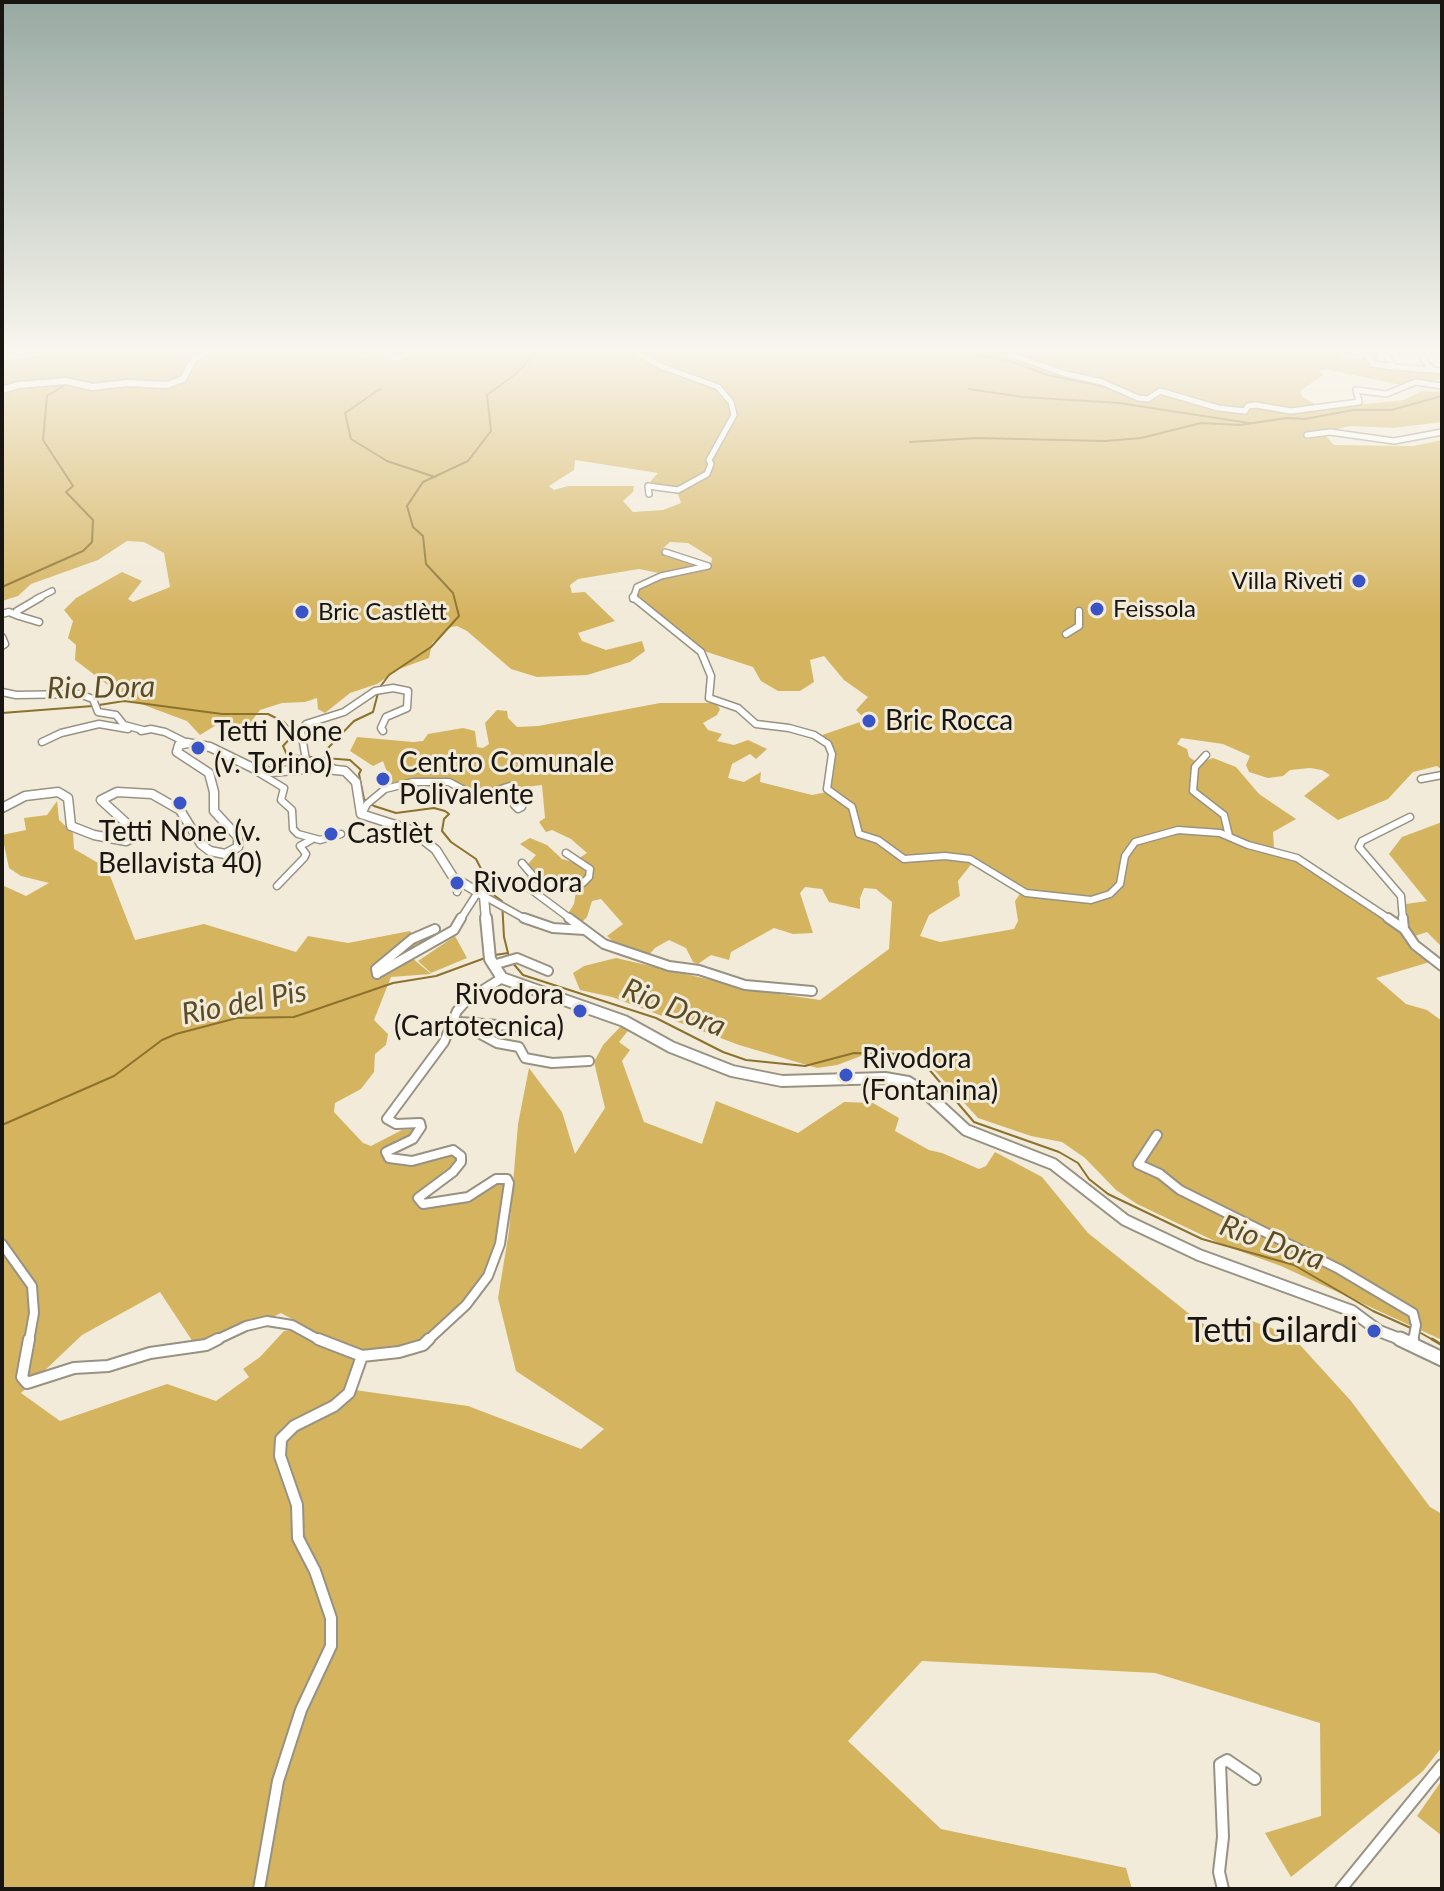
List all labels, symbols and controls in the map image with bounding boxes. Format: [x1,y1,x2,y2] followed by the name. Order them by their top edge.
[1232,567,1343,595] place label: Villa Riveti
[1350,572,1368,590] marker: Villa Riveti
[1113,595,1196,623] place label: Feissola
[318,598,447,626] place label: Bric Castlètt
[1088,600,1106,618] marker: Feissola
[293,603,311,621] marker: Bric Castlètt
[47,669,155,707] water label: Rio Dora
[885,704,1013,738] place label: Bric Rocca
[860,712,878,730] marker: Bric Rocca
[214,715,342,781] place label: Tetti None (v. Torino)
[189,739,207,757] marker: Tetti None (v. Torino)
[399,746,614,812] place label: Centro Comunale Polivalente
[374,770,392,788] marker: Centro Comunale Polivalente
[171,794,189,812] marker: Tetti None (v. Bellavista 40)
[98,815,262,881] place label: Tetti None (v. Bellavista 40)
[347,817,433,851] place label: Castlèt
[322,825,340,843] marker: Castlèt
[473,866,582,900] place label: Rivodora
[448,874,466,892] marker: Rivodora
[617,971,731,1045] water label: Rio Dora
[179,973,309,1033] water label: Rio del Pis
[394,978,564,1044] place label: Rivodora (Cartotecnica)
[571,1002,589,1020] marker: Rivodora (Cartotecnica)
[862,1042,998,1108] place label: Rivodora (Fontanina)
[837,1066,855,1084] marker: Rivodora (Fontanina)
[1215,1208,1329,1278] water label: Rio Dora
[1187,1311,1358,1351] place label: Tetti Gilardi
[1365,1322,1383,1340] marker: Tetti Gilardi

